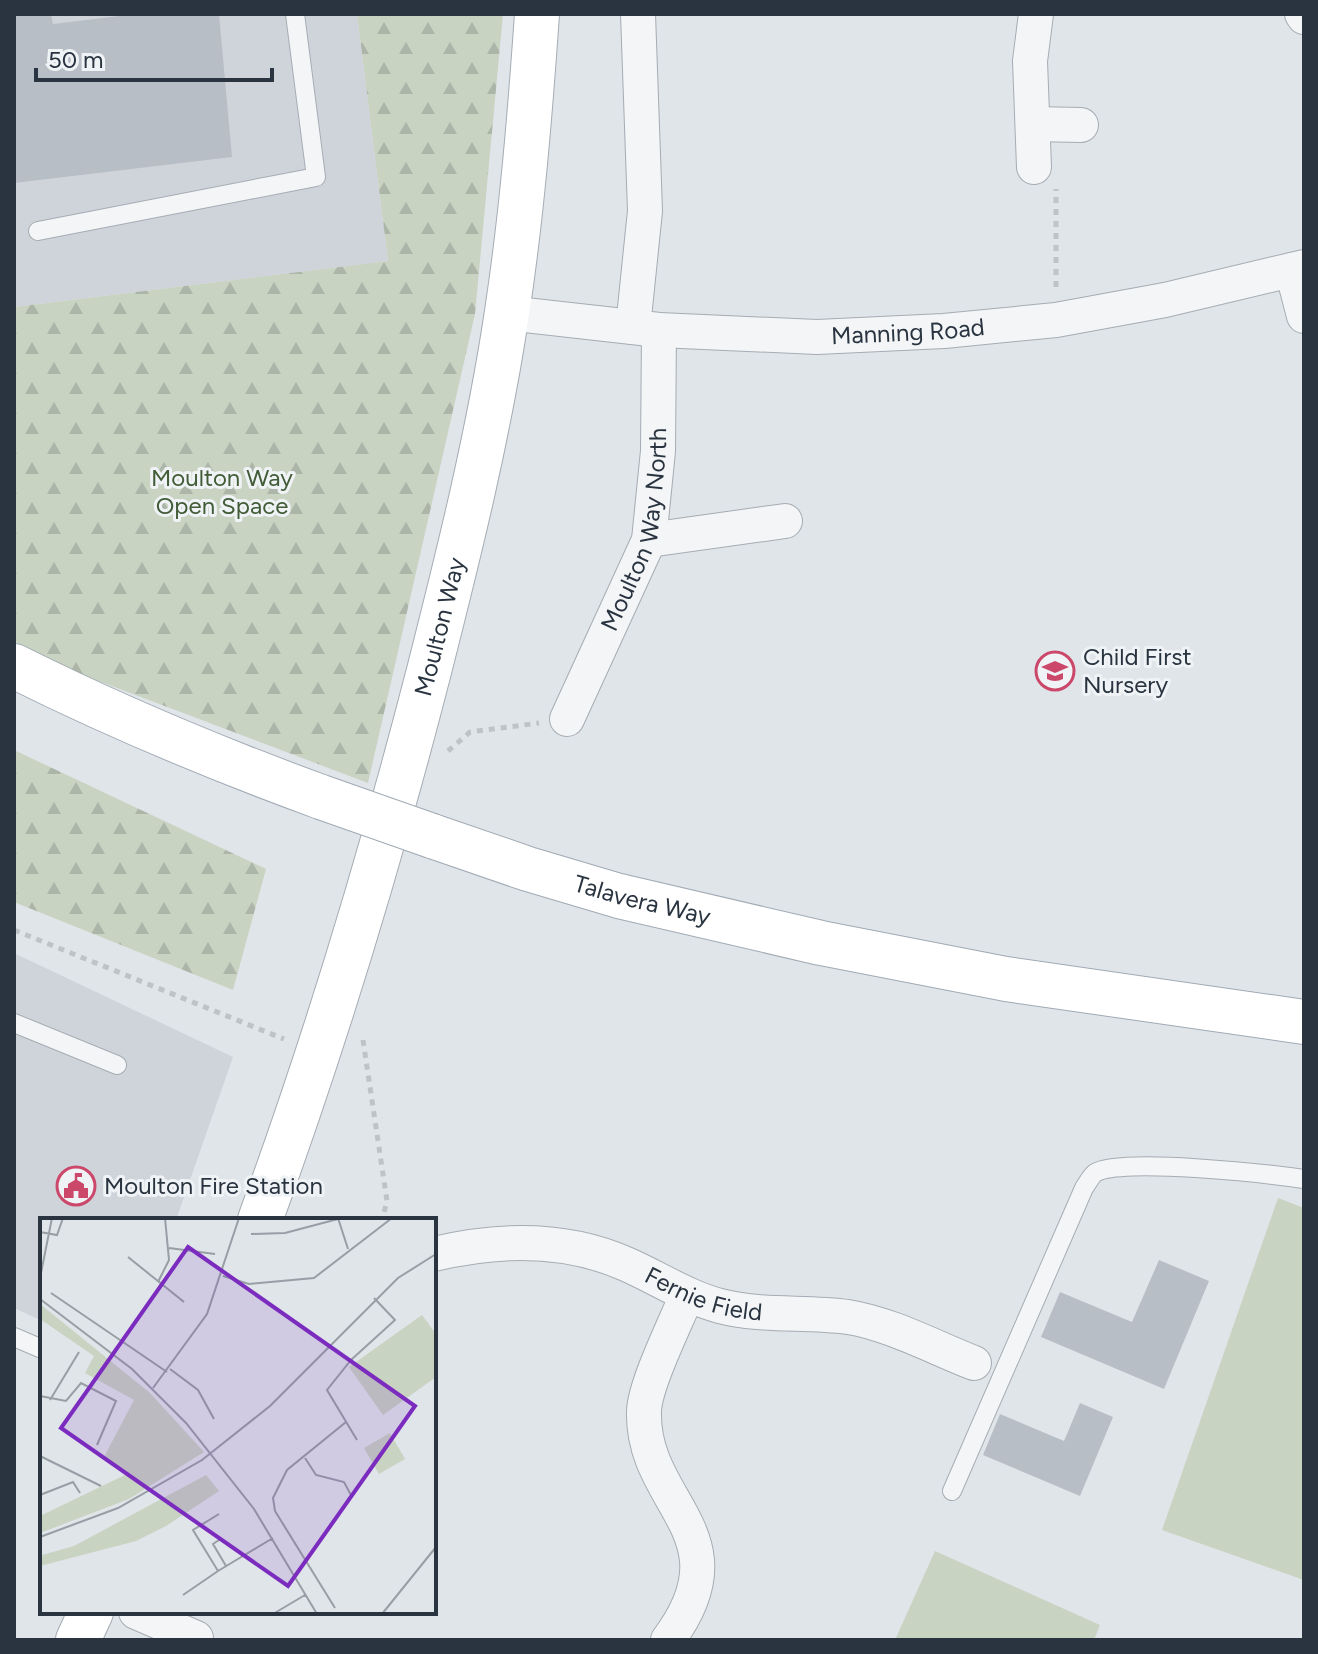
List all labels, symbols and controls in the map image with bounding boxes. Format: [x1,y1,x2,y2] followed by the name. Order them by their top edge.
[36,32,272,82] scale bar
[48,45,104,74] text: 50 m
[830,312,986,350] street label: Manning Road
[594,428,672,635] street label: Moulton Way North
[151,463,293,520] park label: Moulton Way Open Space
[408,554,471,699] street label: Moulton Way
[1083,642,1192,699] place label: Child First Nursery
[1034,650,1076,692] school or university icon: Child First Nursery
[571,868,714,931] street label: Talavera Way
[55,1165,97,1207] public building icon: Moulton Fire Station
[104,1171,323,1200] place label: Moulton Fire Station
[40,1218,436,1614] inset map
[640,1260,764,1326] street label: Fernie Field

